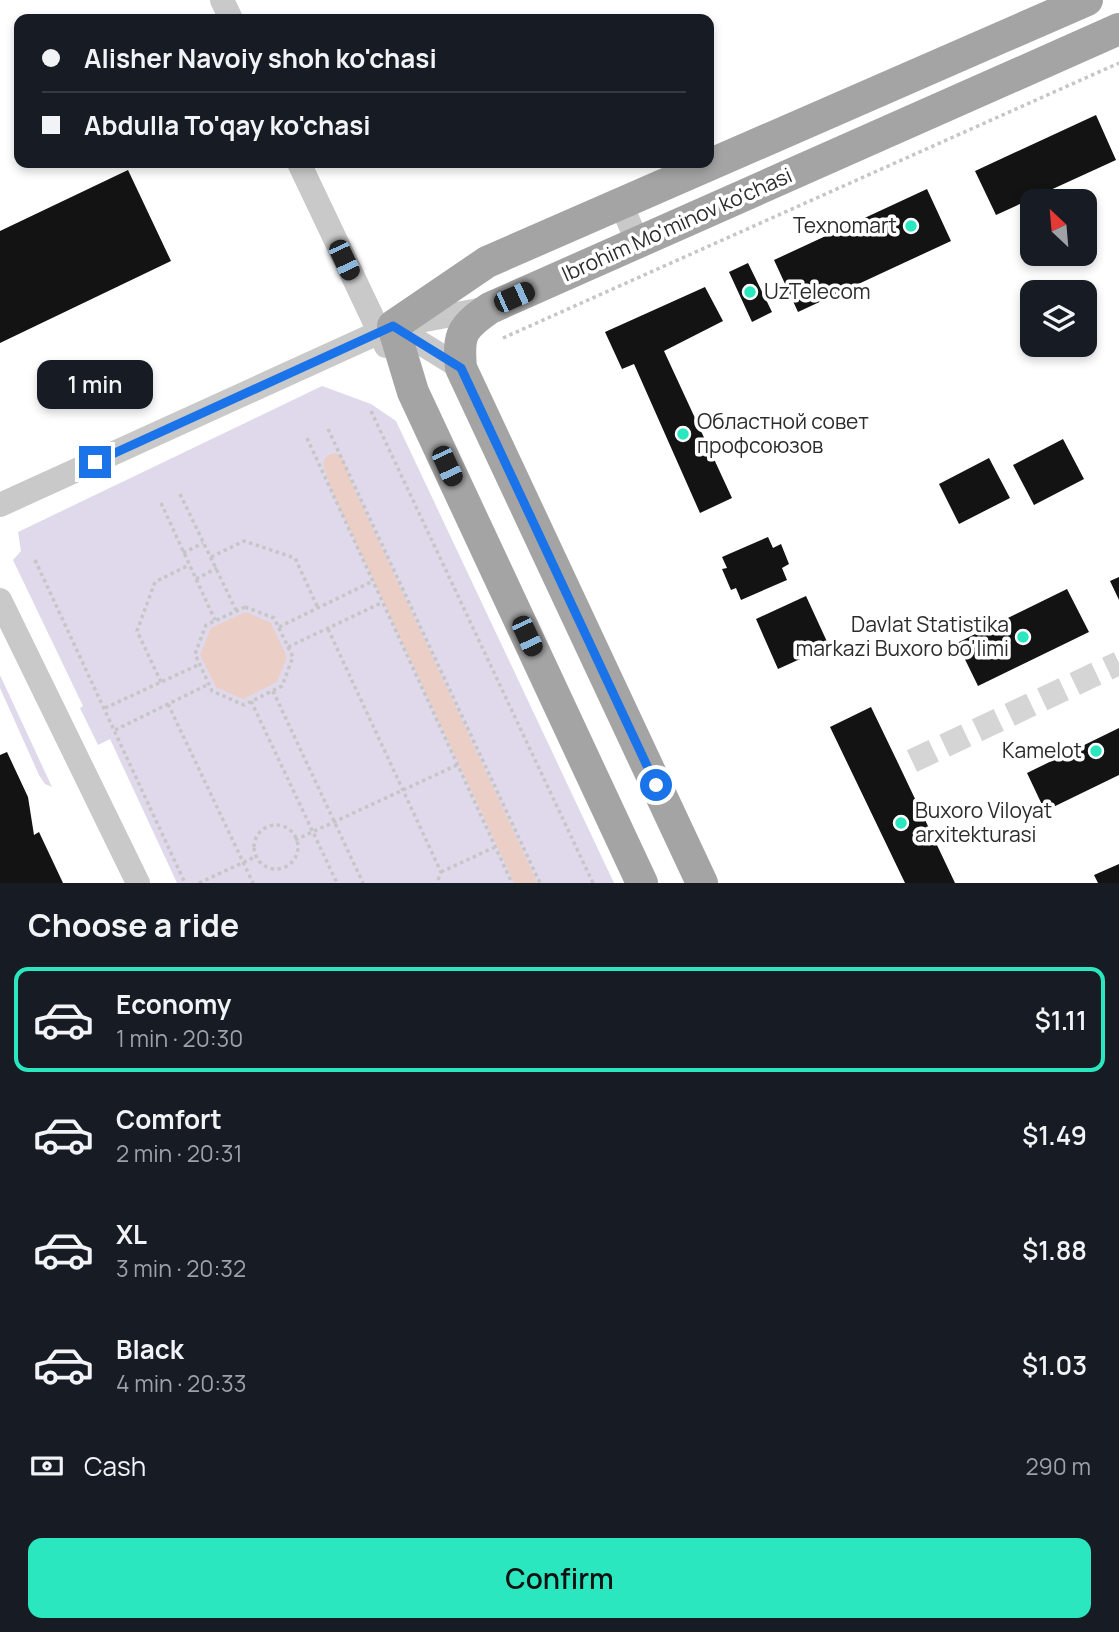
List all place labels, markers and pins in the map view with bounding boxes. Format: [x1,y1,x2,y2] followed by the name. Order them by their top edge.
[793,211,897,239] place label: Texnomart
[903,218,919,234] marker: Texnomart
[764,277,871,305] place label: UzTelecom
[742,284,758,300] marker: UzTelecom
[697,407,869,459] place label: Областной совет профсоюзов
[675,426,691,442] marker: Областной совет профсоюзов
[795,610,1009,662] place label: Davlat Statistika markazi Buxoro bo'limi
[1015,629,1031,645] marker: Davlat Statistika markazi Buxoro bo'limi
[1002,736,1082,764] place label: Kamelot
[1088,743,1104,759] marker: Kamelot
[915,796,1052,848] place label: Buxoro Viloyat arxitekturasi
[893,815,909,831] marker: Buxoro Viloyat arxitekturasi

